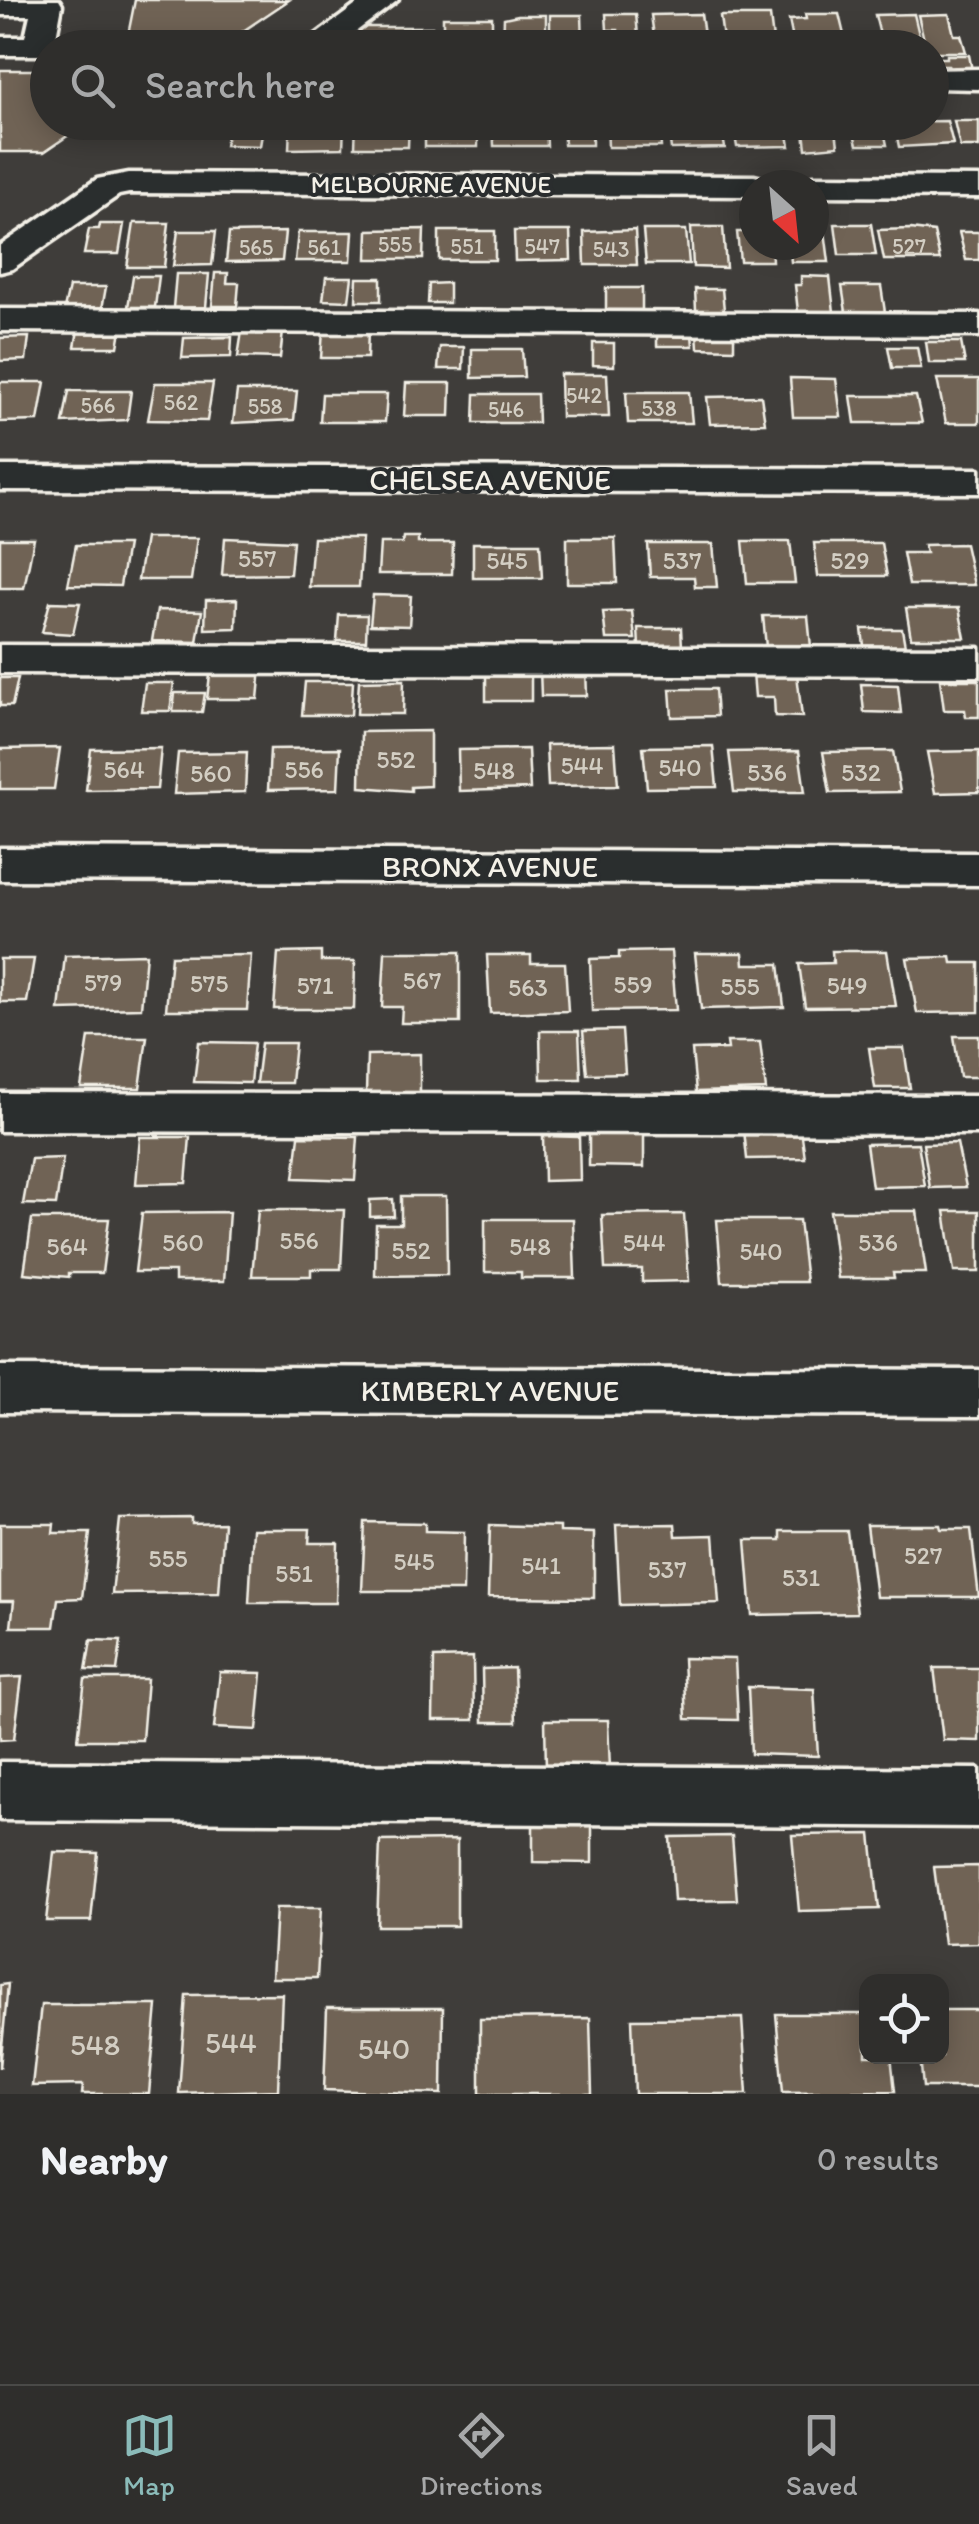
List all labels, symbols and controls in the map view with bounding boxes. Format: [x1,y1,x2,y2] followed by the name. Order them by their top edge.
[30,30,949,140] search box
[65,58,120,113] icon: search
[145,62,336,108] text: Search here
[311,169,551,199] street label: MELBOURNE AVENUE
[739,170,829,260] north arrow
[378,231,412,258] house number: 555
[450,233,484,260] house number: 551
[524,233,560,260] house number: 547
[892,233,926,260] house number: 527
[239,234,273,261] house number: 565
[307,234,341,261] house number: 561
[593,236,629,263] house number: 543
[566,382,603,409] house number: 542
[164,389,199,416] house number: 562
[81,392,115,419] house number: 566
[247,393,283,420] house number: 558
[641,395,677,422] house number: 538
[488,396,524,423] house number: 546
[369,461,611,498] street label: CHELSEA AVENUE
[238,543,276,573] house number: 557
[486,545,528,575] house number: 545
[662,545,702,575] house number: 537
[830,545,870,575] house number: 529
[376,744,416,774] house number: 552
[560,750,604,780] house number: 544
[658,752,702,782] house number: 540
[103,754,145,784] house number: 564
[284,754,324,784] house number: 556
[473,755,515,785] house number: 548
[747,757,787,787] house number: 536
[841,757,881,787] house number: 532
[190,758,232,788] house number: 560
[382,848,598,885] street label: BRONX AVENUE
[403,965,441,995] house number: 567
[84,967,122,997] house number: 579
[190,968,228,998] house number: 575
[613,969,653,999] house number: 559
[296,970,334,1000] house number: 571
[826,970,868,1000] house number: 549
[720,971,760,1001] house number: 555
[508,972,548,1002] house number: 563
[279,1225,319,1255] house number: 556
[162,1227,204,1257] house number: 560
[622,1227,666,1257] house number: 544
[858,1227,898,1257] house number: 536
[46,1231,88,1261] house number: 564
[509,1231,551,1261] house number: 548
[391,1235,431,1265] house number: 552
[739,1236,783,1266] house number: 540
[361,1372,619,1409] street label: KIMBERLY AVENUE
[904,1540,942,1570] house number: 527
[148,1543,188,1573] house number: 555
[393,1546,435,1576] house number: 545
[521,1550,561,1580] house number: 541
[647,1554,687,1584] house number: 537
[275,1558,313,1588] house number: 551
[782,1562,821,1592] house number: 531
[859,1974,949,2064] map controls
[859,1974,949,2064] button: locate
[205,2024,257,2061] house number: 544
[70,2026,120,2063] house number: 548
[358,2030,410,2067] house number: 540
[40,2134,167,2185] text: Nearby
[817,2140,939,2178] text: 0 results
[122,2408,177,2502] tab: Map
[420,2408,543,2502] tab: Directions
[786,2408,857,2502] tab: Saved

